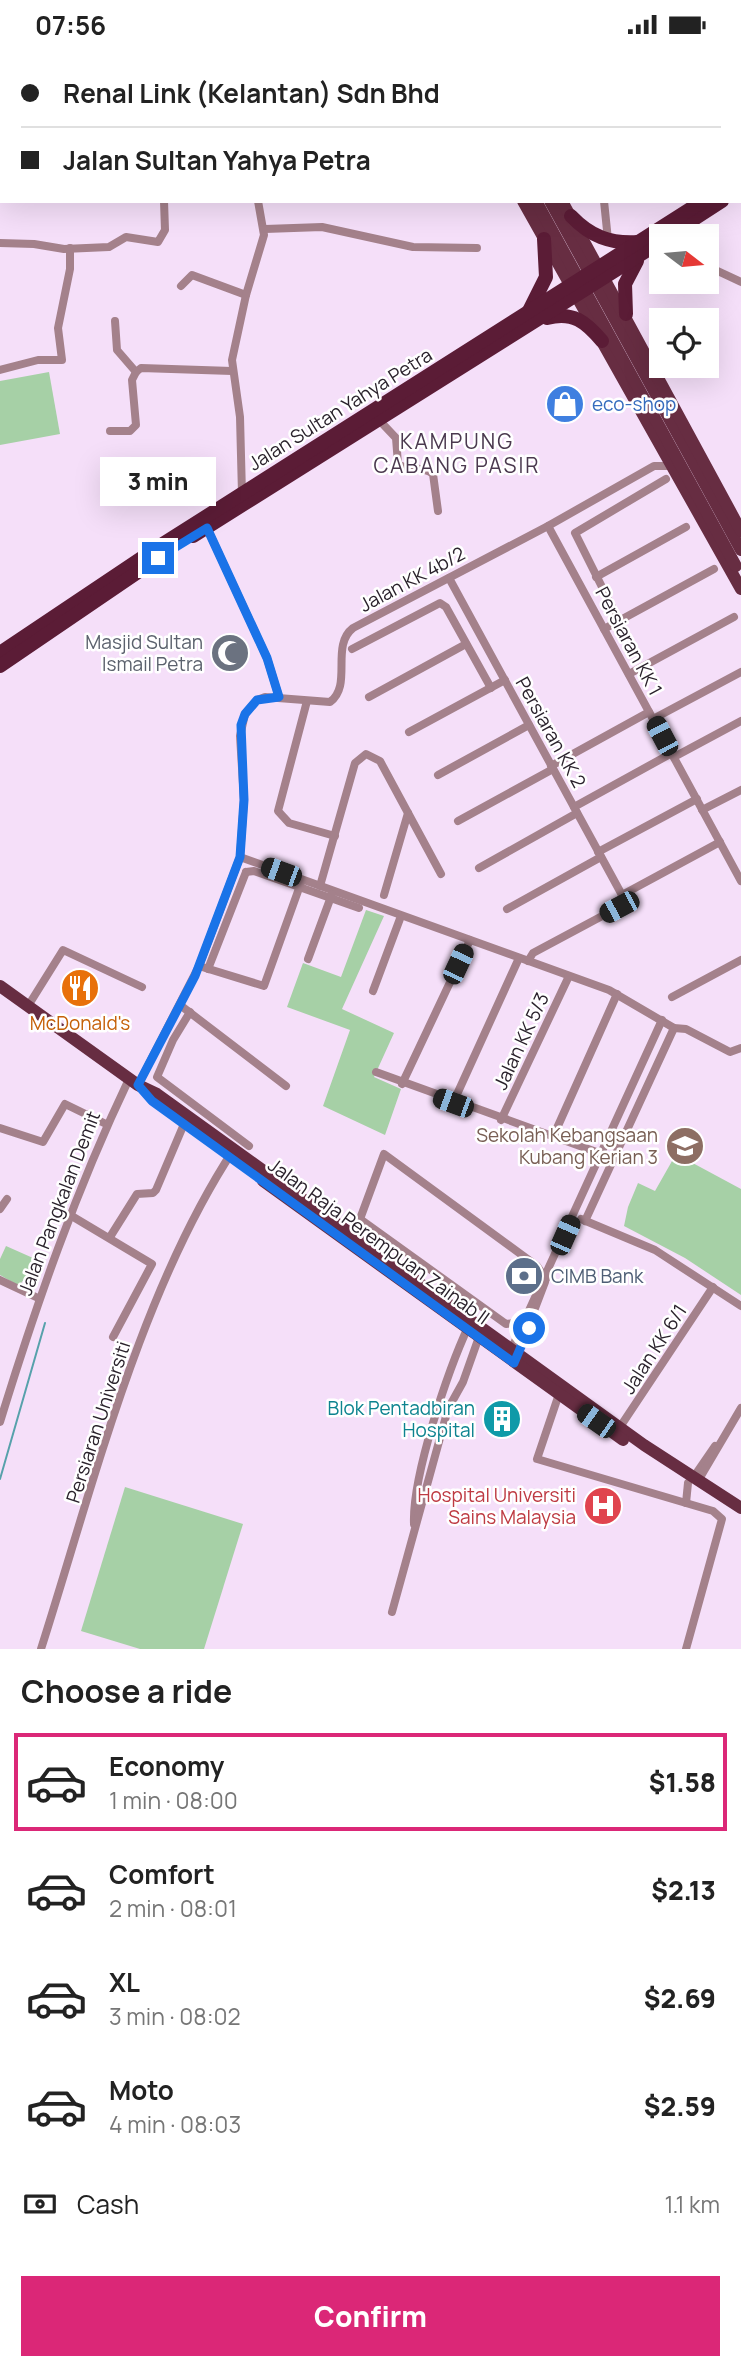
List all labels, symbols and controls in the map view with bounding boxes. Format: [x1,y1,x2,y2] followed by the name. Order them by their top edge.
[35,7,106,43] text: 07:56
[63,75,440,111] text: Renal Link (Kelantan) Sdn Bhd
[63,142,371,178] text: Jalan Sultan Yahya Petra
[649,224,719,294] north arrow
[649,224,719,378] map controls
[649,308,719,378] button: locate
[243,342,437,476] street label: Jalan Sultan Yahya Petra
[544,383,586,425] shop icon: eco-shop
[592,391,676,417] place label: eco-shop
[373,427,541,479] district label: KAMPUNG CABANG PASIR
[100,456,216,505] callout: 3 min
[128,465,188,497] text: 3 min
[355,540,469,618] street label: Jalan KK 4b/2
[142,542,174,574] route end
[589,582,669,700] street label: Persiaran KK 1
[85,629,203,677] place label: Masjid Sultan Ismail Petra
[209,632,251,674] mosque icon: Masjid Sultan Ismail Petra
[510,672,592,792] street label: Persiaran KK 2
[643,713,682,759] car
[258,855,305,889] car
[596,888,643,926] car
[440,941,477,987] car
[59,967,101,1009] restaurant icon: McDonald's
[487,988,555,1094] street label: Jalan KK 5/3
[30,1010,130,1036] place label: McDonald's
[430,1086,477,1120] car
[12,1107,106,1299] street label: Jalan Pangkalan Demit
[476,1122,658,1170] place label: Sekolah Kebangsaan Kubang Kerian 3
[664,1125,706,1167] school or university icon: Sekolah Kebangsaan Kubang Kerian 3
[263,1152,495,1330] street label: Jalan Raja Perempuan Zainab II
[547,1212,584,1258] car
[503,1255,545,1297] bank icon: CIMB Bank
[551,1263,644,1289] place label: CIMB Bank
[615,1299,693,1399] street label: Jalan KK 6/1
[513,1312,545,1344] route start
[60,1338,136,1506] street label: Persiaran Universiti
[328,1395,475,1443] place label: Blok Pentadbiran Hospital
[481,1398,523,1440] building icon: Blok Pentadbiran Hospital
[573,1400,620,1442] car
[417,1482,576,1530] place label: Hospital Universiti Sains Malaysia
[582,1485,624,1527] hospital icon: Hospital Universiti Sains Malaysia
[21,1669,232,1713] text: Choose a ride
[109,1748,224,1784] text: Economy
[25,1751,88,1814] icon: car
[649,1764,716,1800] text: $1.58
[109,1784,238,1816] text: 1 min · 08:00
[109,1856,215,1892] text: Comfort
[25,1859,88,1922] icon: car
[651,1872,716,1908] text: $2.13
[109,1892,237,1924] text: 2 min · 08:01
[109,1964,140,2000] text: XL
[25,1967,88,2030] icon: car
[644,1980,716,2016] text: $2.69
[109,2000,241,2032] text: 3 min · 08:02
[109,2072,174,2108] text: Moto
[25,2075,88,2138] icon: car
[644,2088,716,2124] text: $2.59
[109,2108,241,2140] text: 4 min · 08:03
[21,2185,59,2223] icon: cash
[77,2186,139,2222] text: Cash
[664,2188,720,2220] text: 1.1 km
[21,2276,720,2356] button: Confirm

